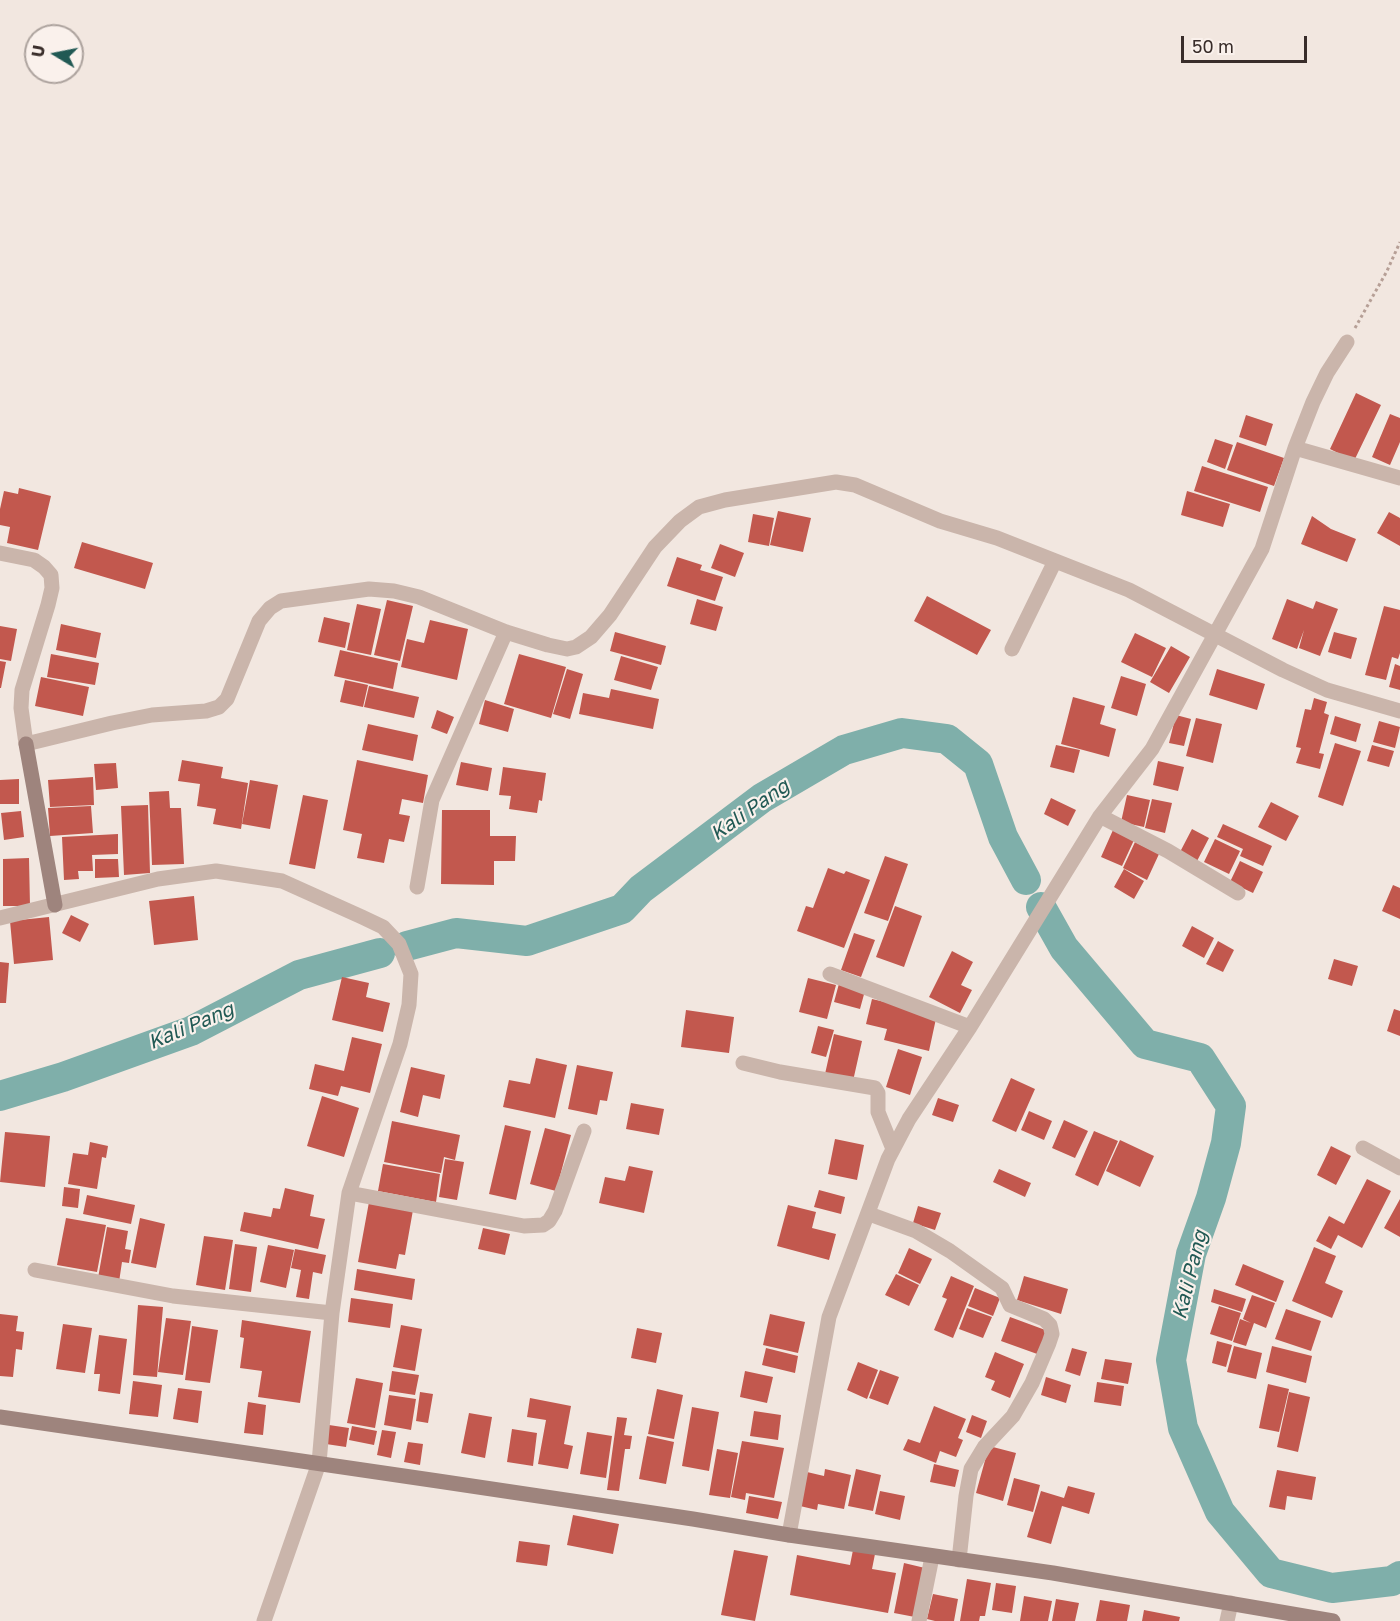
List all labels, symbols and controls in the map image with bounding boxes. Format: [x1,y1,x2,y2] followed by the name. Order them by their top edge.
[24,24,84,84] north arrow
[1184,24,1310,62] scale bar
[1192,35,1234,57] text: 50 m
[27,44,49,59] text: U
[706,774,794,846] water label: Kali Pang
[145,997,237,1055] water label: Kali Pang
[1167,1228,1213,1322] water label: Kali Pang

